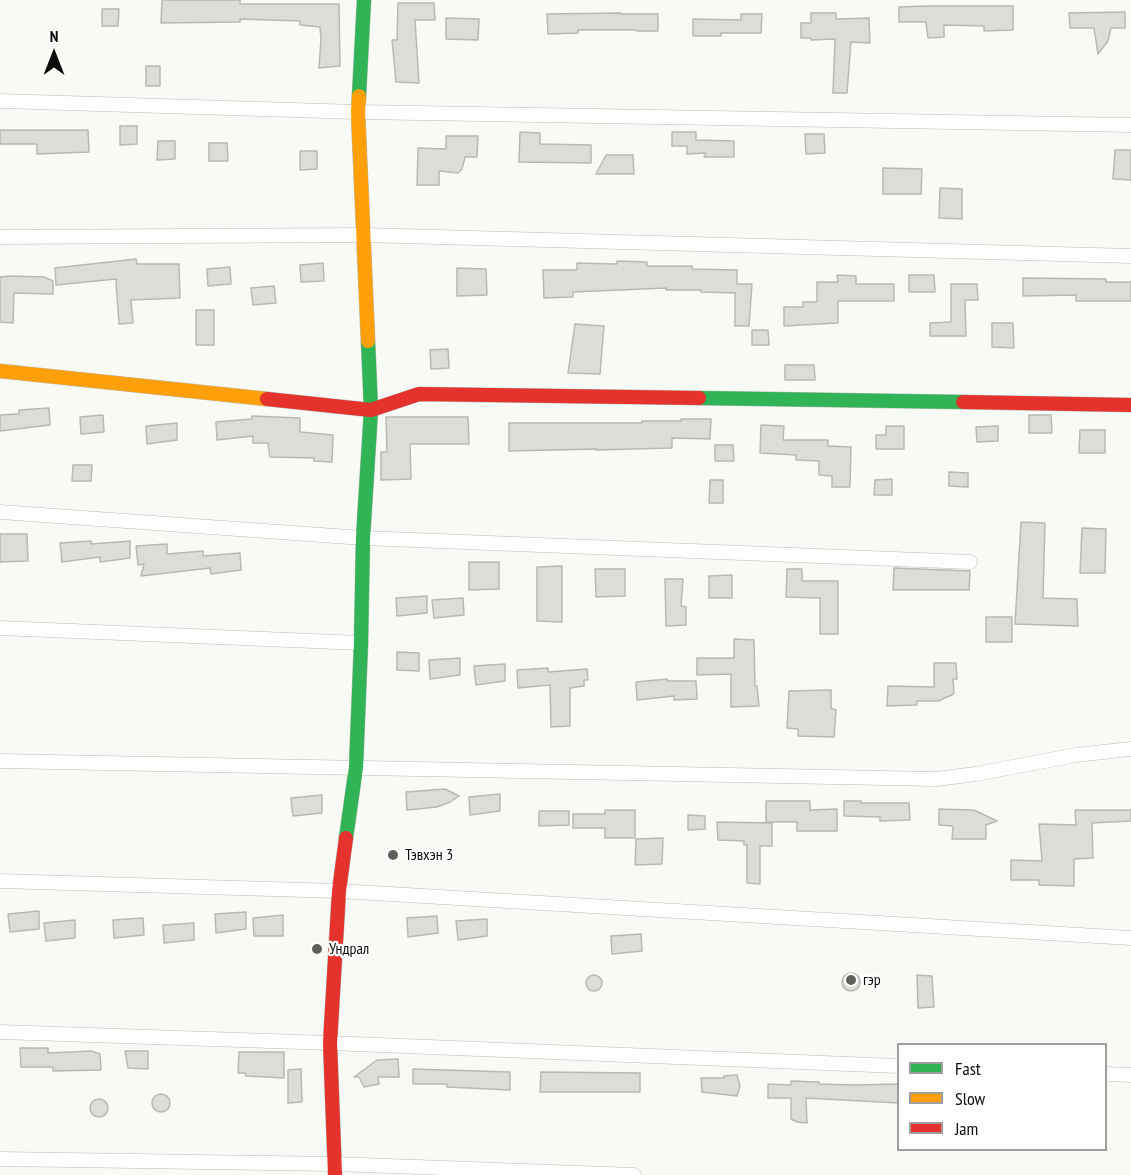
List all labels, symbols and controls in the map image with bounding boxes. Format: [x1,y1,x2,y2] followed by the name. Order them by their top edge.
[24,24,84,84] north arrow
[50,26,58,46] text: N
[405,845,453,865] place label: Тэвхэн 3
[386,848,400,862] marker: Тэвхэн 3
[329,939,369,959] place label: Ундрал
[310,942,324,956] marker: Ундрал
[863,970,881,990] place label: гэр
[844,973,858,987] marker: гэр
[897,1043,1107,1151] legend
[955,1057,981,1080] text: Fast
[955,1087,985,1110] text: Slow
[955,1117,978,1140] text: Jam

